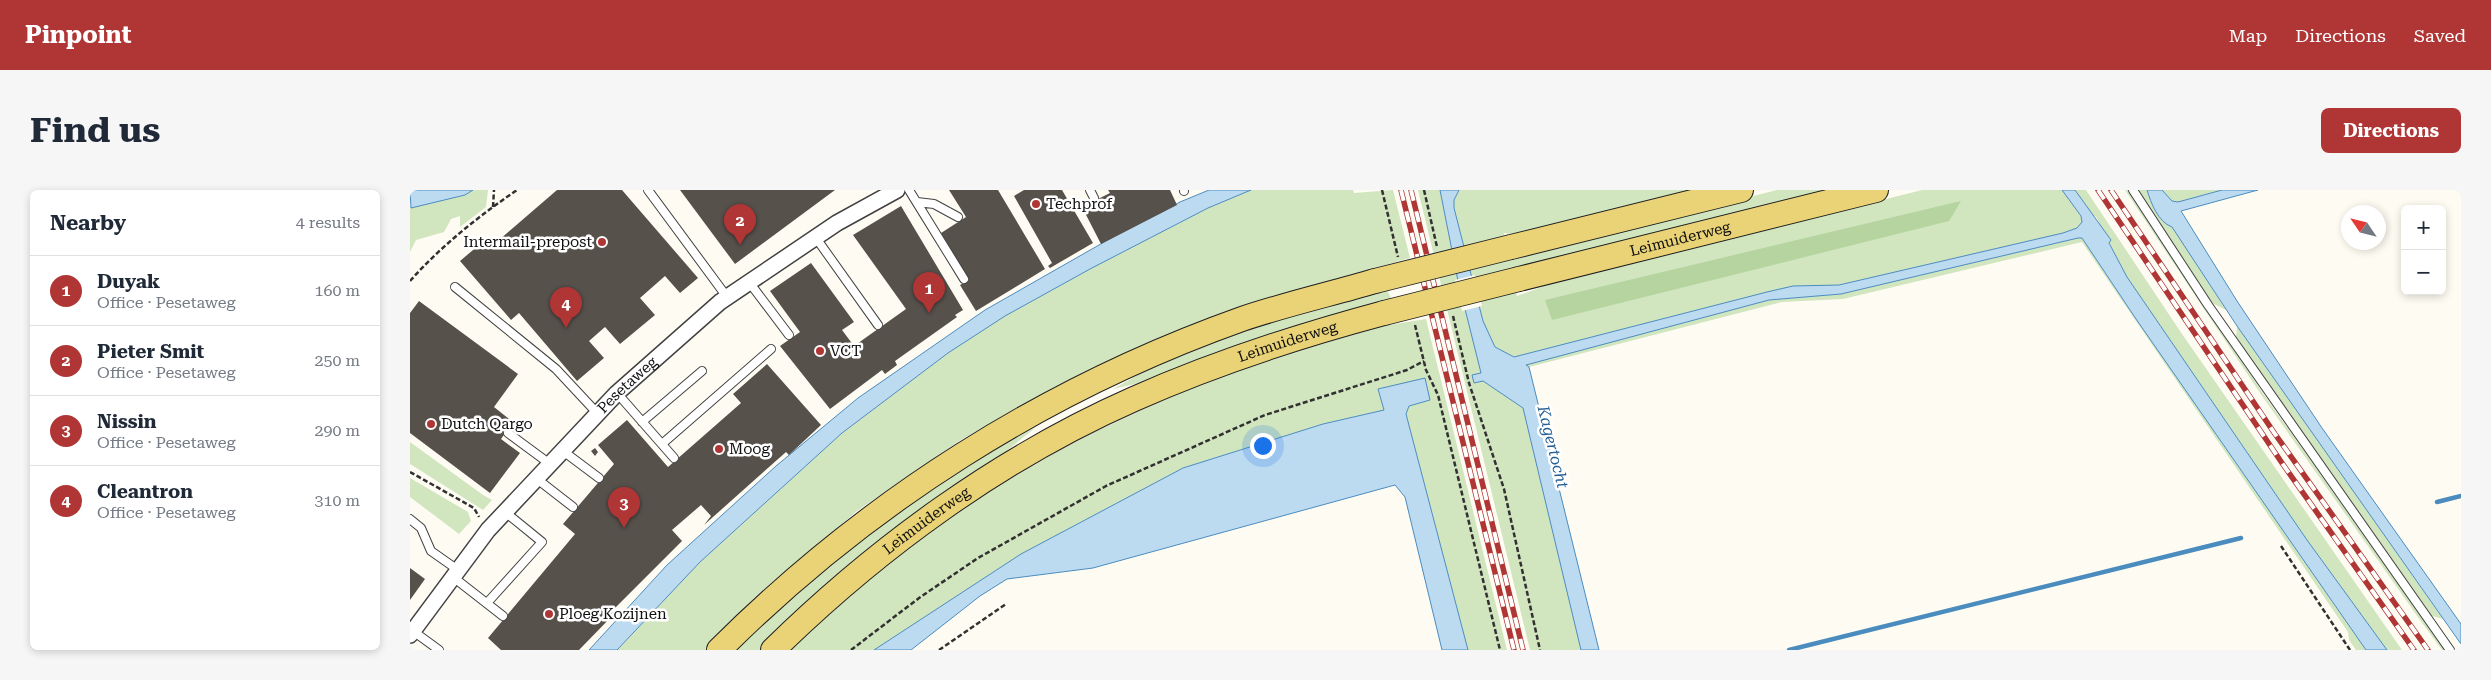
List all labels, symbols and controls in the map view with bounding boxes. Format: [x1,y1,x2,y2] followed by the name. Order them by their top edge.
[25,21,131,49] text: Pinpoint
[2229,25,2267,46] text: Map
[2295,25,2386,46] text: Directions
[2414,25,2466,46] text: Saved
[2321,108,2461,153] button: Directions
[30,110,160,151] text: Find us
[1046,195,1113,213] place label: Techprof
[1030,198,1042,210] marker: Techprof
[724,204,756,245] pin: 2
[2341,205,2386,250] north arrow
[2401,205,2446,295] map controls
[2401,205,2446,250] button: +
[50,211,126,235] text: Nearby
[296,213,360,232] text: 4 results
[1628,218,1733,260] street label: Leimuiderweg
[463,233,592,251] place label: Intermail-prepost
[596,236,608,248] marker: Intermail-prepost
[2401,250,2446,295] button: −
[97,270,160,293] text: Duyak
[913,272,945,313] pin: 1
[62,281,70,300] text: 1
[314,281,360,300] text: 160 m
[550,287,582,328] pin: 4
[97,293,236,312] text: Office · Pesetaweg
[1235,317,1340,366] street label: Leimuiderweg
[97,340,204,363] text: Pieter Smit
[830,342,861,360] place label: VCT
[814,345,826,357] marker: VCT
[62,351,70,370] text: 2
[314,351,360,370] text: 250 m
[594,352,661,417] street label: Pesetaweg
[97,363,236,382] text: Office · Pesetaweg
[1533,403,1572,490] water label: Kagertocht
[97,410,157,433] text: Nissin
[441,415,533,433] place label: Dutch Qargo
[425,418,437,430] marker: Dutch Qargo
[62,421,70,440] text: 3
[314,421,360,440] text: 290 m
[97,433,236,452] text: Office · Pesetaweg
[1250,433,1276,459] your location
[729,440,770,458] place label: Moog
[713,443,725,455] marker: Moog
[97,480,193,503] text: Cleantron
[879,483,974,558] street label: Leimuiderweg
[608,487,640,528] pin: 3
[62,491,70,510] text: 4
[314,491,360,510] text: 310 m
[97,503,236,522] text: Office · Pesetaweg
[559,605,667,623] place label: Ploeg Kozijnen
[543,608,555,620] marker: Ploeg Kozijnen

